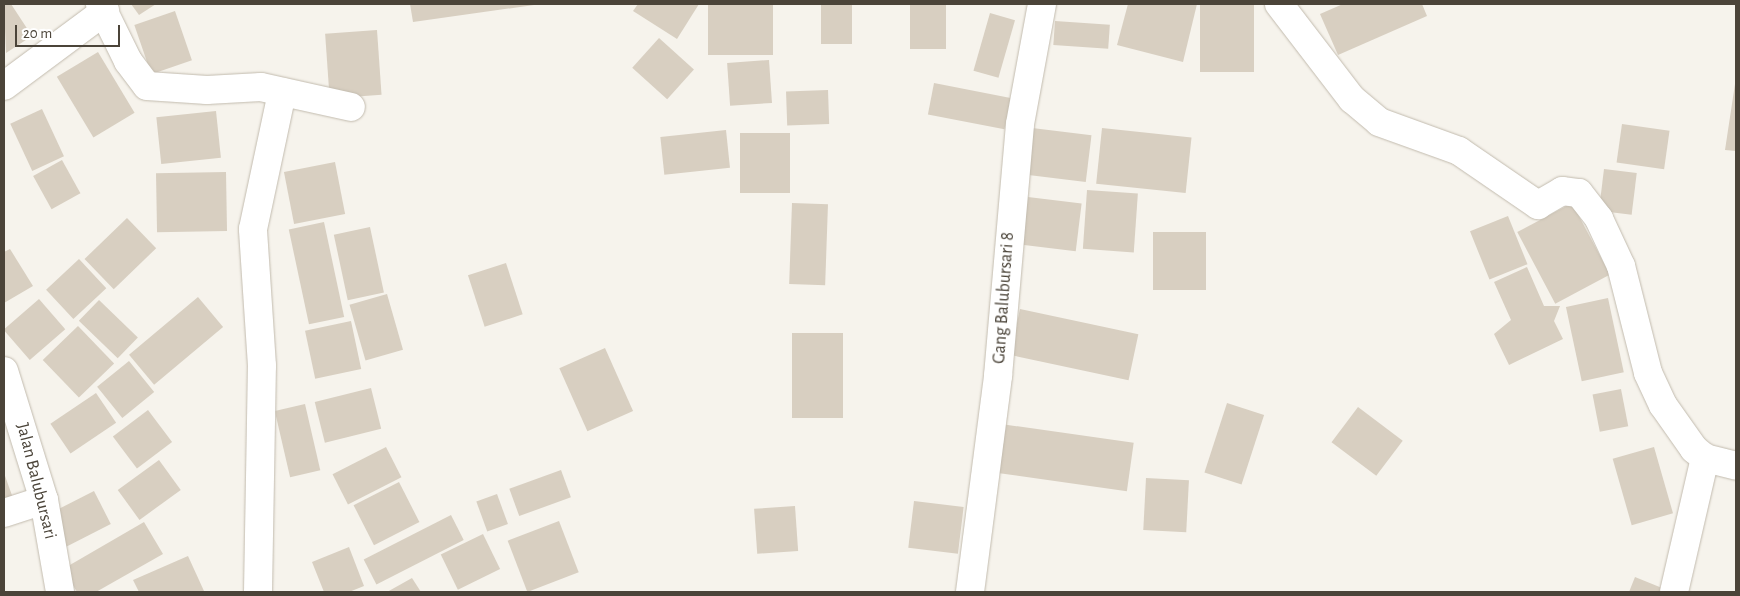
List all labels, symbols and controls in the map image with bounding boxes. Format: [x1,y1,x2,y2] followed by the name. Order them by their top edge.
[18,15,122,47] scale bar
[23,26,52,41] text: 20 m
[989,231,1019,365] street label: Gang Balubursari 8
[11,421,61,541] street label: Jalan Balubursari

